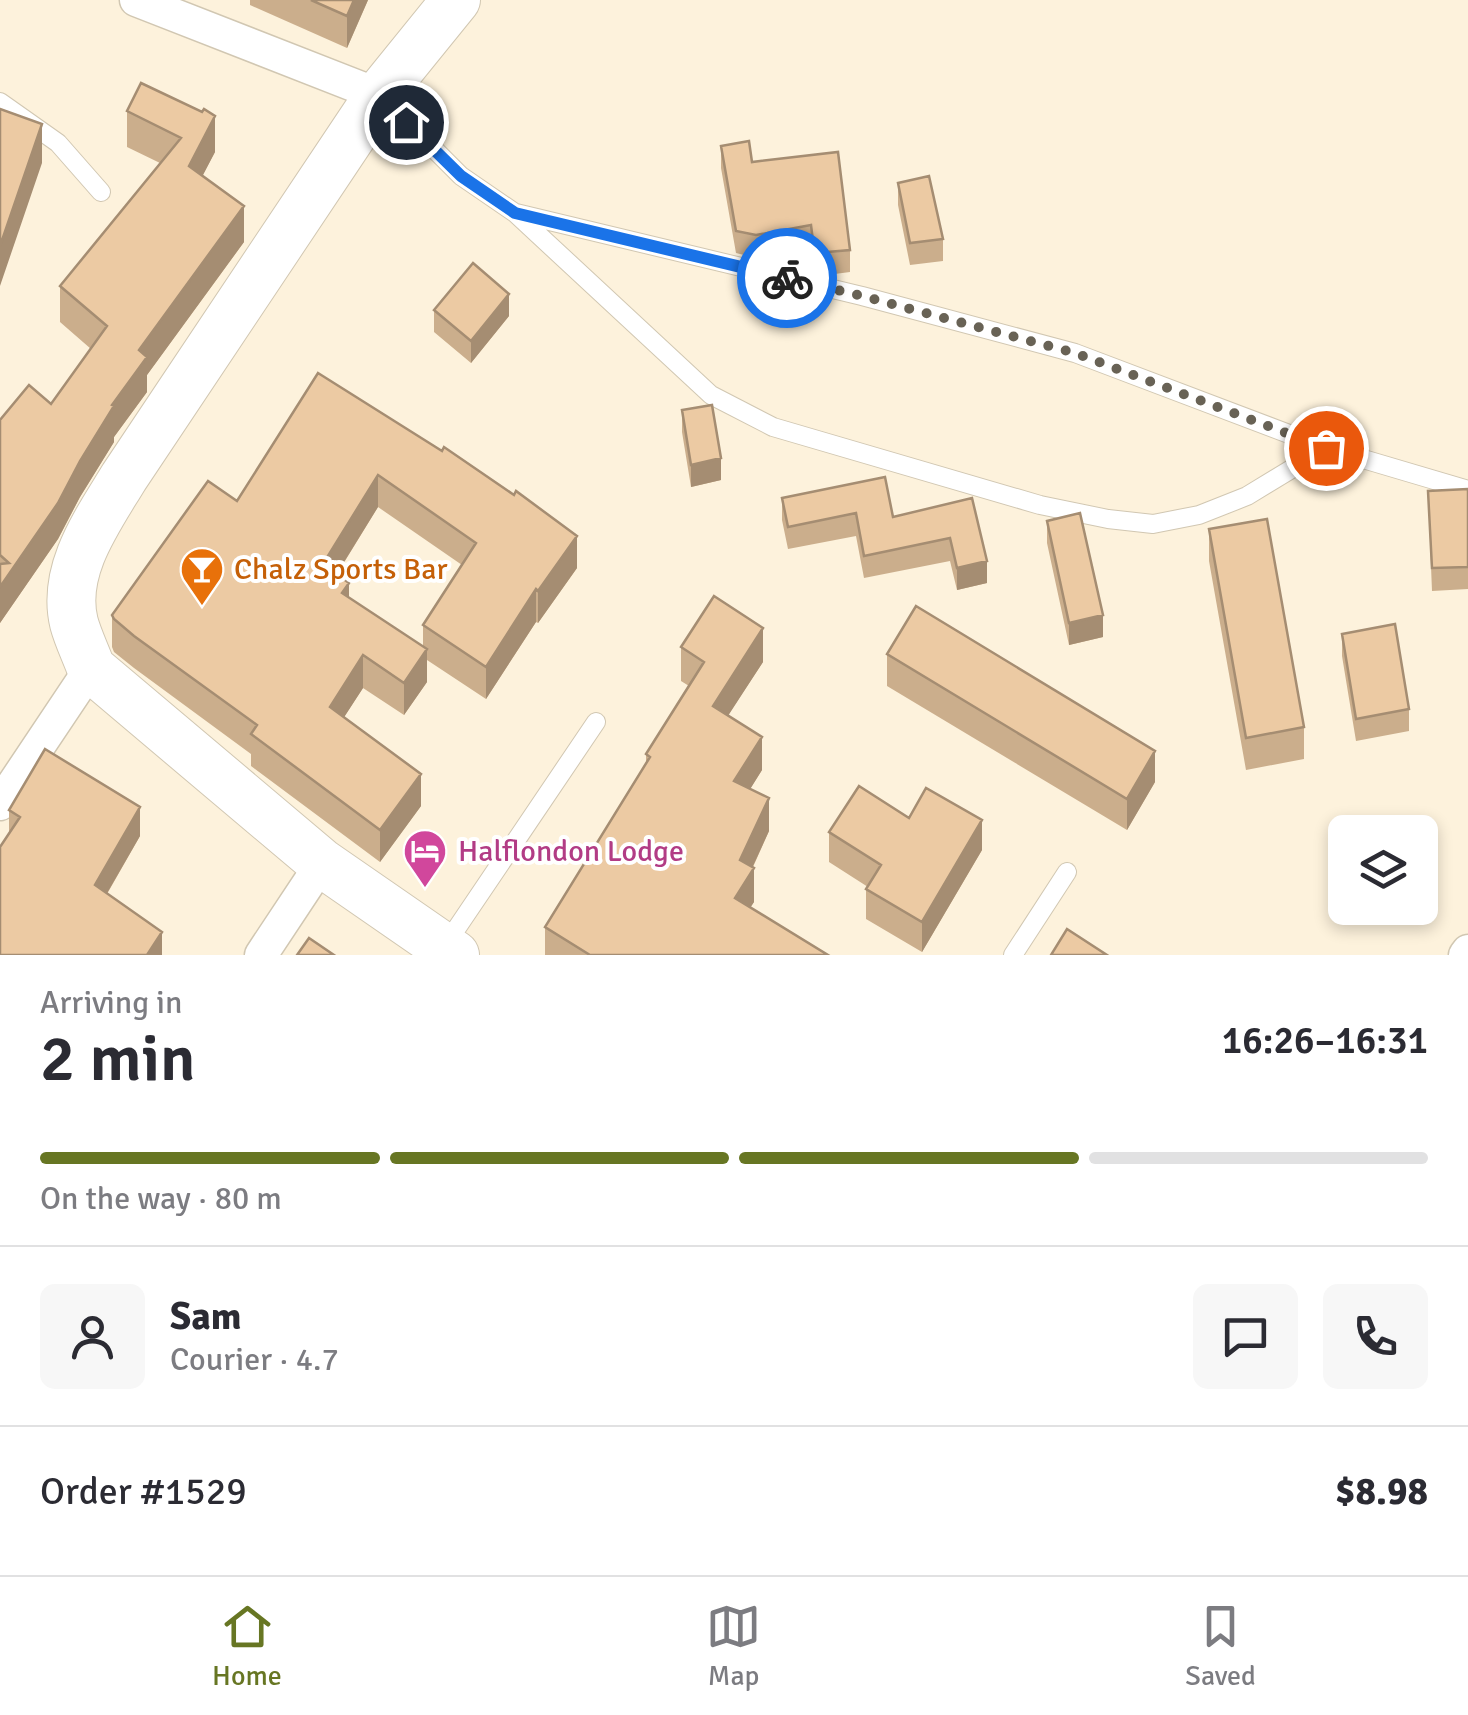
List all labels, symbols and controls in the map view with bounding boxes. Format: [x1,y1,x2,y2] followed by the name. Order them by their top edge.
[364,80,449,165] pin
[379,95,434,150] icon: home
[737,228,837,328] courier
[760,251,815,306] icon: bike
[1284,406,1369,491] pin
[1299,421,1354,476] icon: bag
[179,546,225,607] bar icon: Chalz Sports Bar
[234,551,447,588] place label: Chalz Sports Bar
[1328,815,1438,925] map controls
[1328,815,1438,925] button: layers
[402,828,448,889] hotel icon: Halflondon Lodge
[458,833,684,870] place label: Halflondon Lodge
[40,983,182,1022] text: Arriving in
[1222,1017,1428,1064] text: 16:26–16:31
[40,1019,196,1099] text: 2 min
[40,1179,282,1218] text: On the way · 80 m
[40,1284,145,1389] button: person
[1193,1284,1298,1389] button: chat
[1323,1284,1428,1389] button: phone
[170,1293,241,1340] text: Sam
[170,1340,339,1379] text: Courier · 4.7
[40,1468,247,1515] text: Order #1529
[1335,1468,1428,1515] text: $8.98
[212,1599,282,1693] tab: Home
[706,1599,761,1693] tab: Map
[1185,1599,1256,1693] tab: Saved

